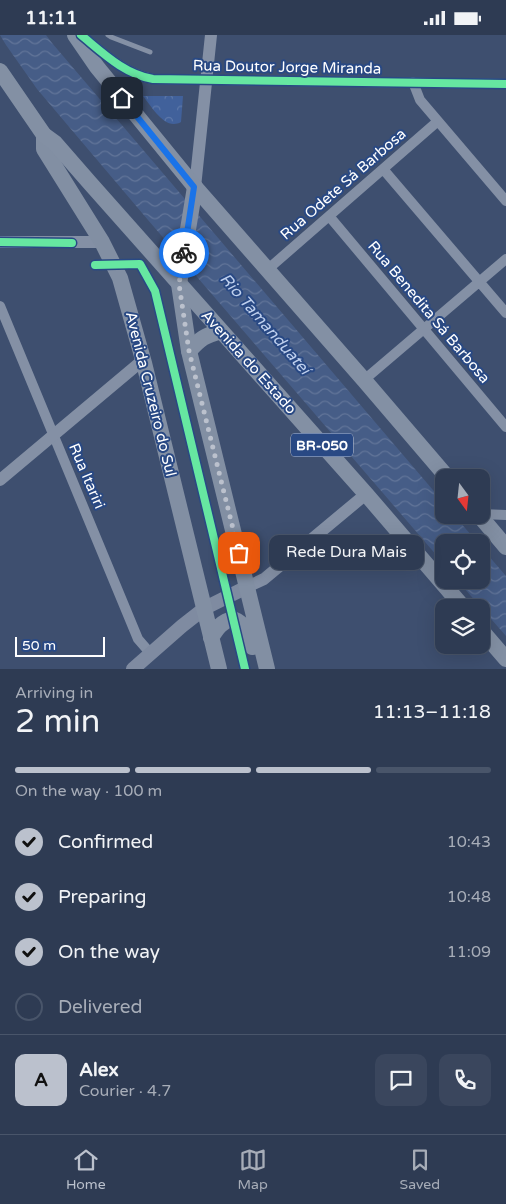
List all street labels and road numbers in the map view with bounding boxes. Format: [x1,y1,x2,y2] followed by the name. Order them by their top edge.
[193,56,381,78] street label: Rua Doutor Jorge Miranda
[277,125,409,243] street label: Rua Odete Sá Barbosa
[364,237,494,387] street label: Rua Benedita Sá Barbosa
[198,306,300,418] street label: Avenida do Estado
[122,310,180,478] street label: Avenida Cruzeiro do Sul
[291,433,353,457] road number: BR-050
[65,441,109,511] street label: Rua Itariri

